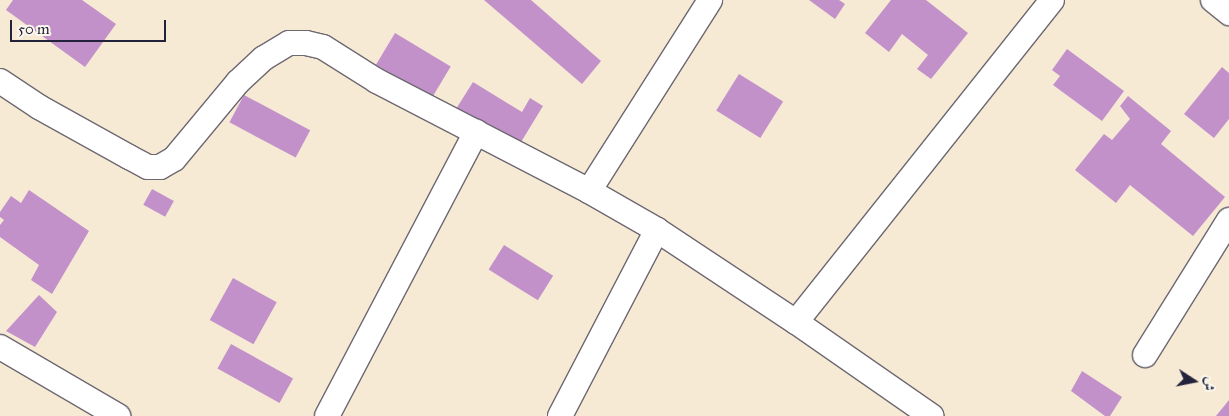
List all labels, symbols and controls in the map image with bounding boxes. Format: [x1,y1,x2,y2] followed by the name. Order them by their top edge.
[12,10,169,42] scale bar
[18,20,50,38] text: 50 m
[1169,356,1219,406] north arrow
[1200,376,1219,392] text: ش

